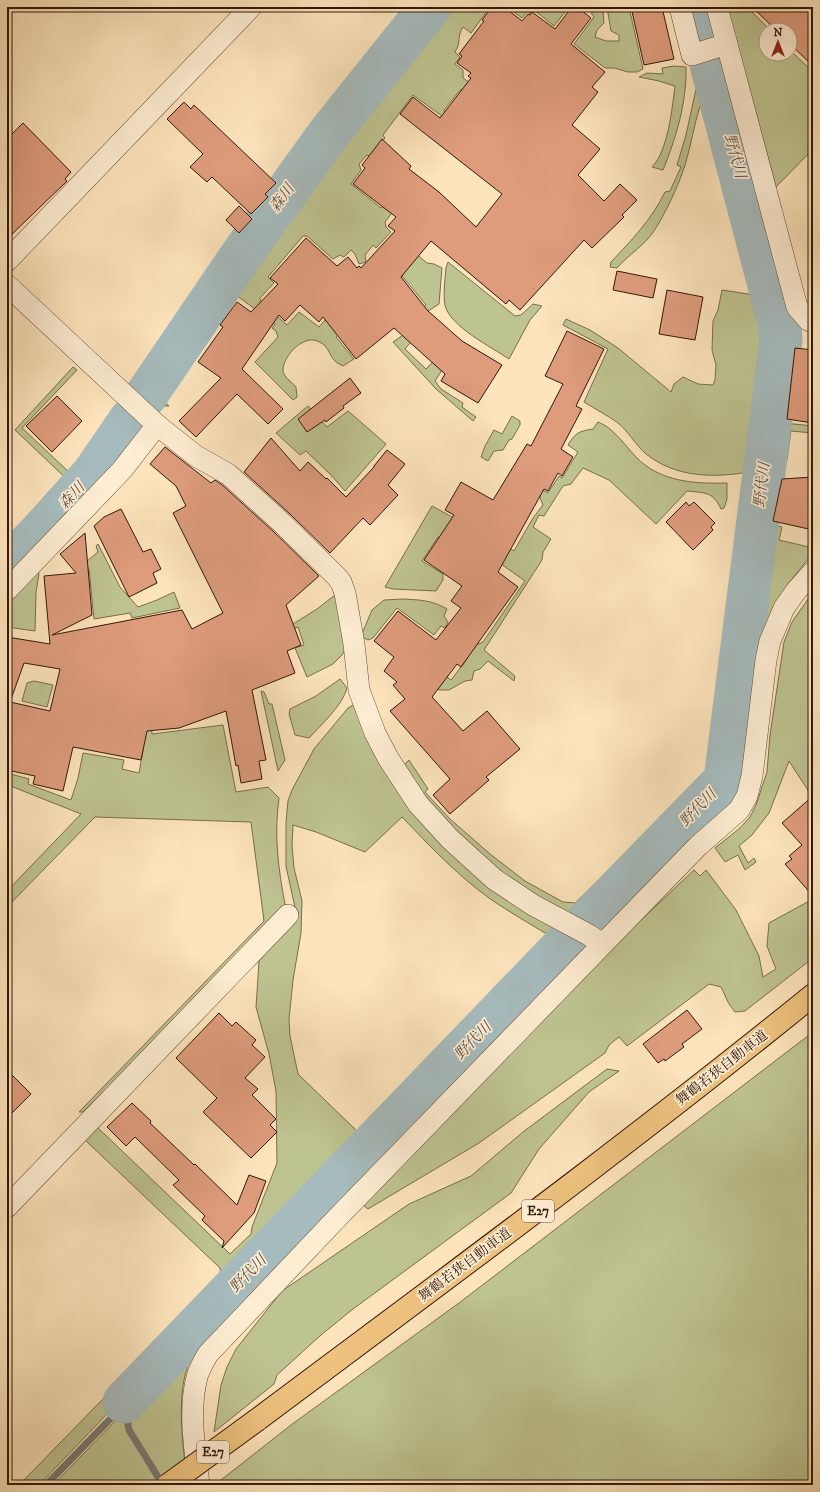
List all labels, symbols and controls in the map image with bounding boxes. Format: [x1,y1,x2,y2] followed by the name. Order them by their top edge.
[758,22,798,62] north arrow
[773,26,783,40] text: N
[720,132,751,182] water label: 野代川
[265,179,300,216] water label: 森川
[750,460,774,508] water label: 野代川
[55,477,91,513] water label: 森川
[676,784,722,831] water label: 野代川
[451,1017,497,1064] water label: 野代川
[672,1026,772,1110] street label: 舞鶴若狭自動車道
[522,1200,554,1222] road number: E27
[415,1224,515,1306] street label: 舞鶴若狭自動車道
[226,1250,272,1297] water label: 野代川
[197,1441,229,1463] road number: E27

